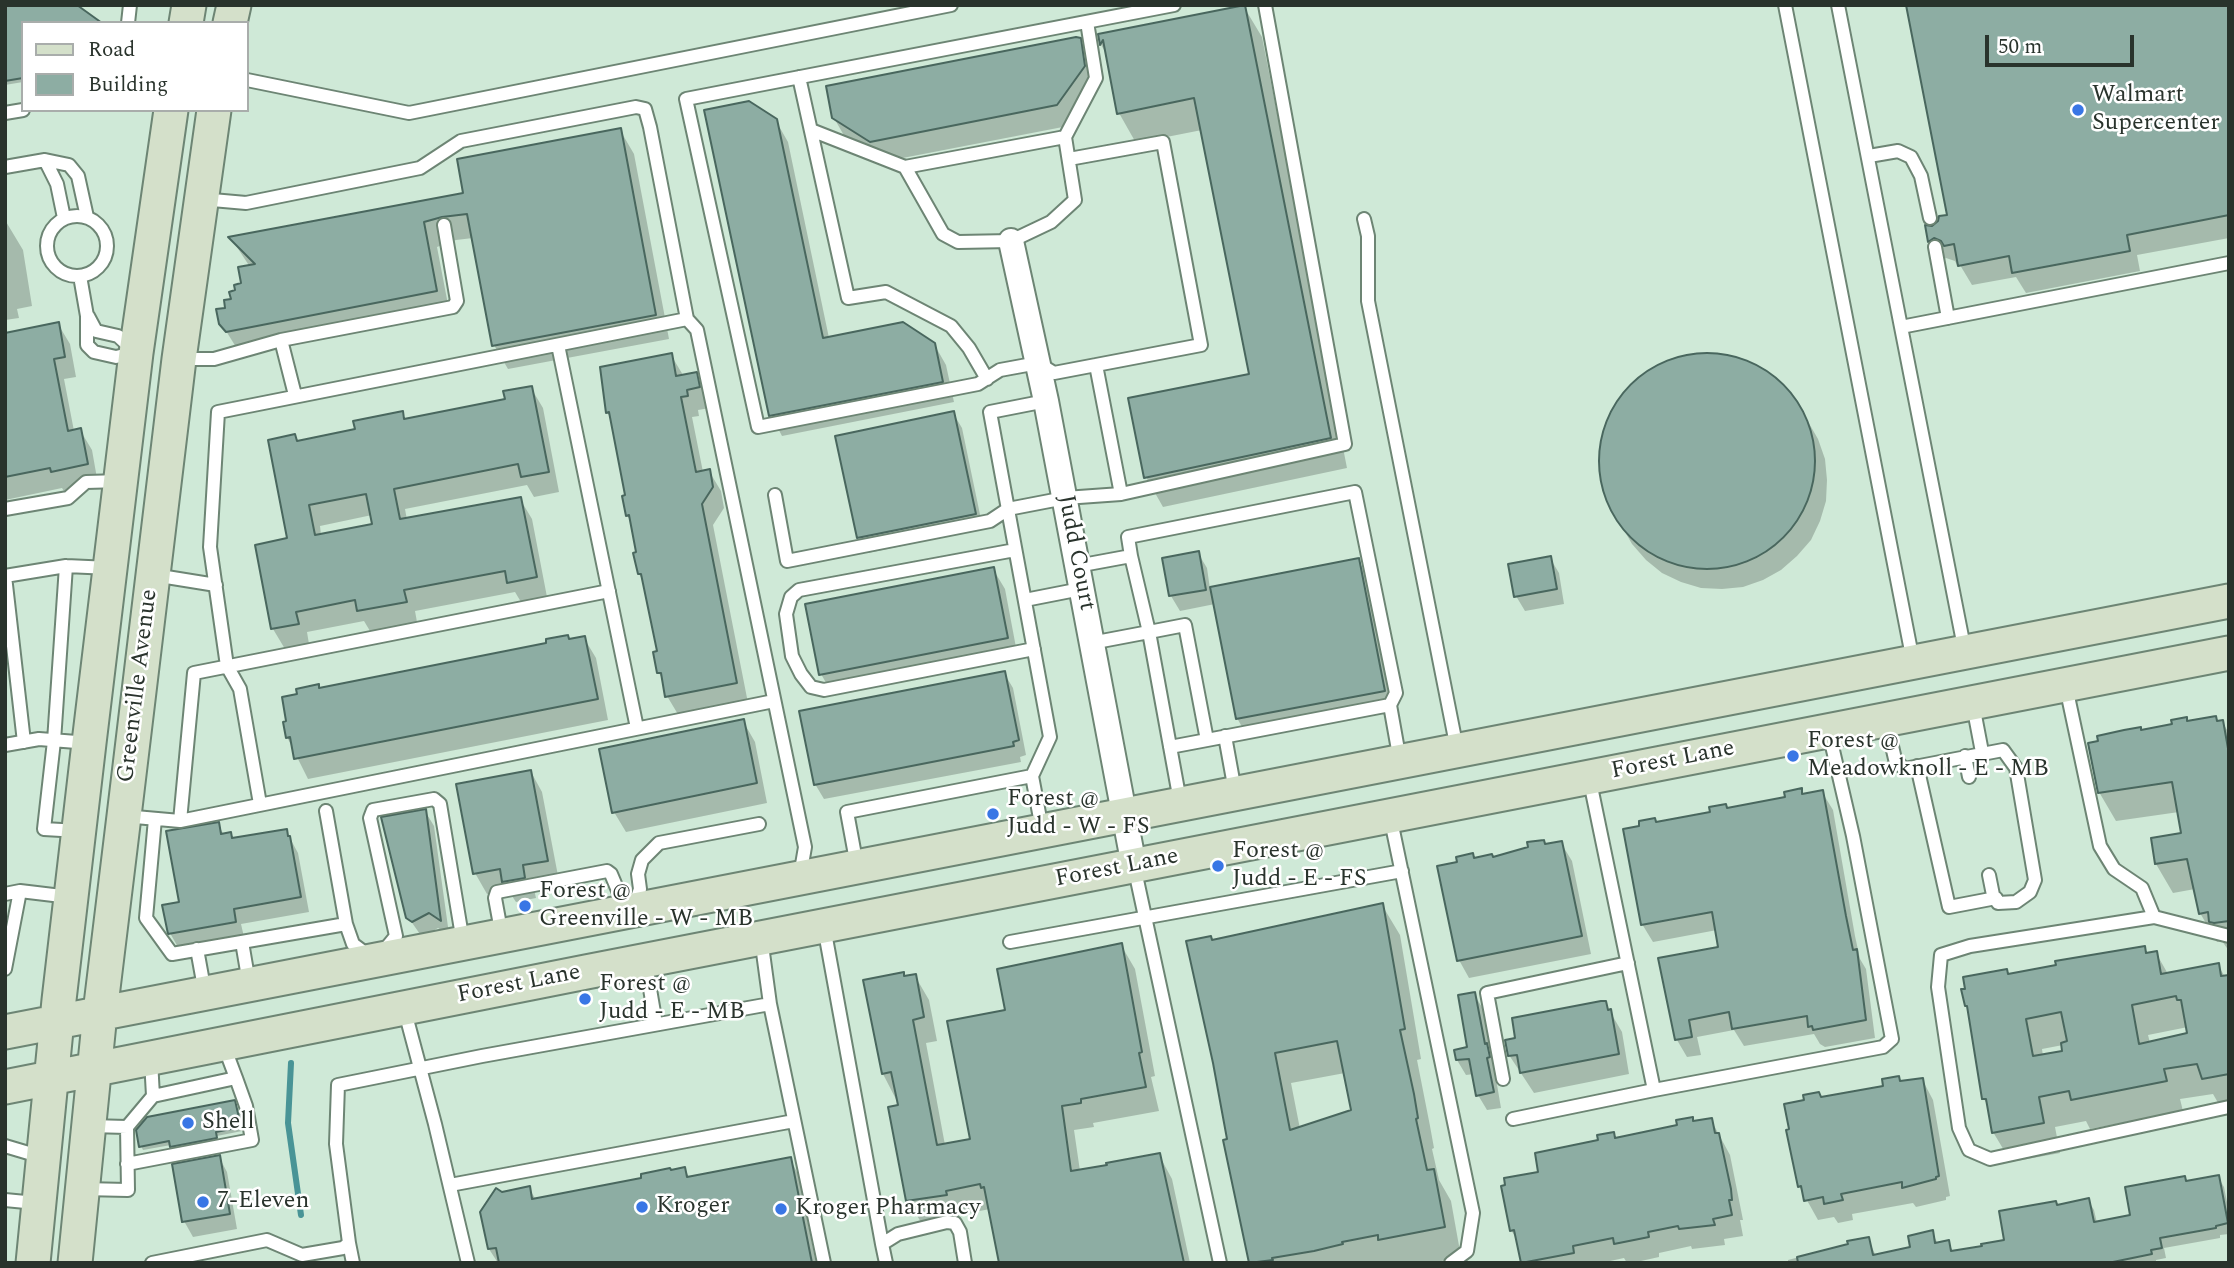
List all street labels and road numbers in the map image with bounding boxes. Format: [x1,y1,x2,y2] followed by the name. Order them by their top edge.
[1050,493,1100,613] street label: Judd Court
[113,588,165,784] street label: Greenville Avenue
[1609,735,1737,787] street label: Forest Lane
[1053,843,1181,895] street label: Forest Lane
[455,959,583,1011] street label: Forest Lane

